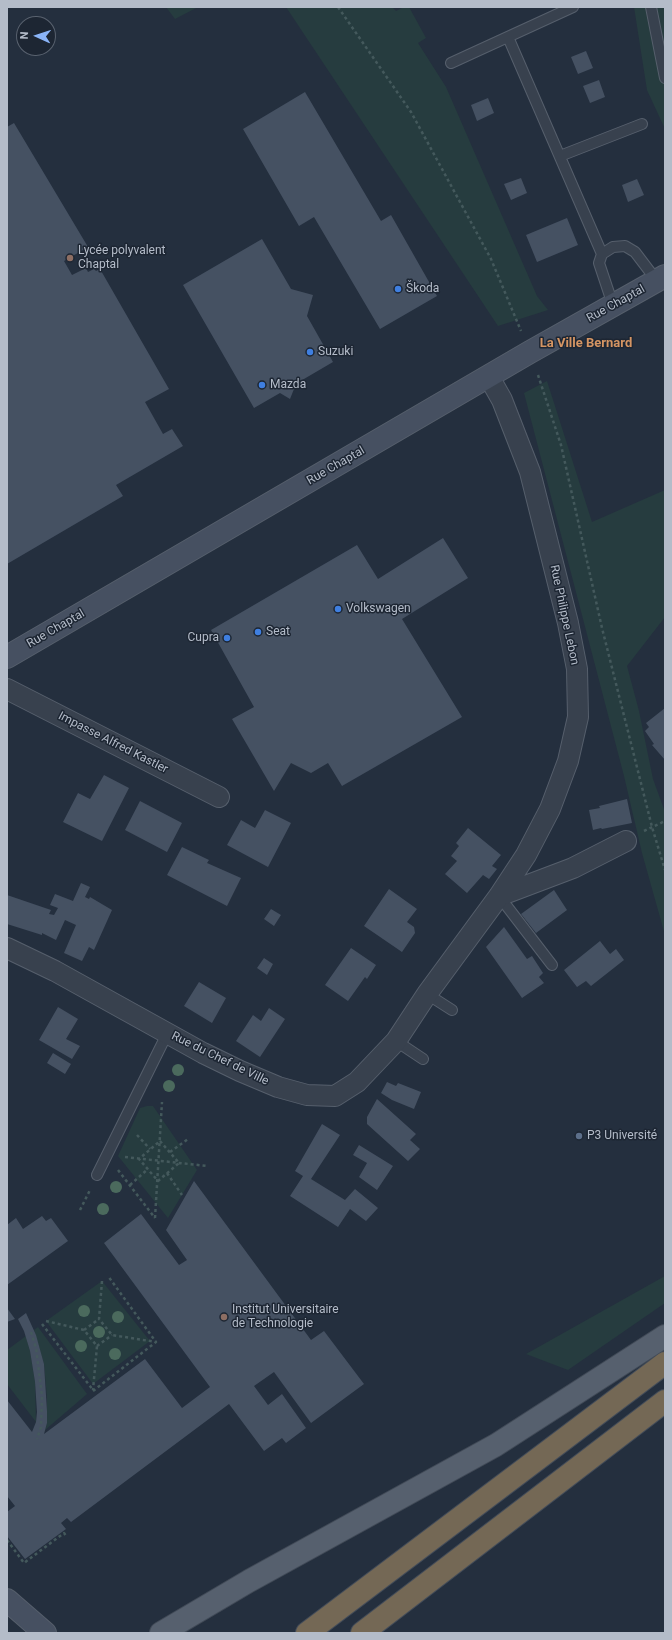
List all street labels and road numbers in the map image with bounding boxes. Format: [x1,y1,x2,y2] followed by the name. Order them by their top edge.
[584,282,648,326] street label: Rue Chaptal
[305,444,367,488] street label: Rue Chaptal
[546,564,582,666] street label: Rue Philippe Lebon
[25,607,87,651] street label: Rue Chaptal
[56,709,170,777] street label: Impasse Alfred Kastler
[169,1029,271,1089] street label: Rue du Chef de Ville

